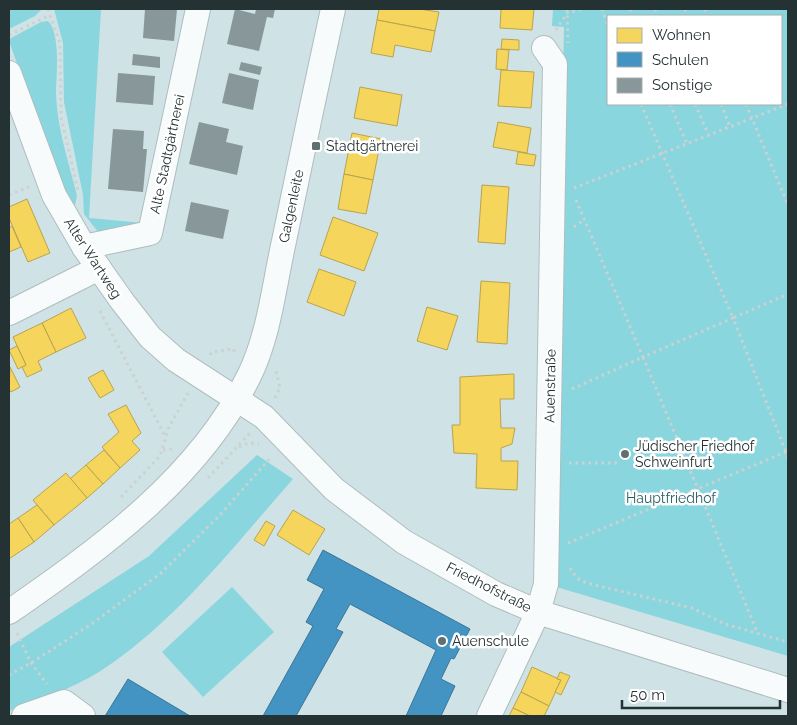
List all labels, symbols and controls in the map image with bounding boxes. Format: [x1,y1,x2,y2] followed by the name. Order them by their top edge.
[607,15,782,105] legend
[652,26,711,44] text: Wohnen
[652,51,709,69] text: Schulen
[652,76,713,94] text: Sonstige
[147,93,187,215] street label: Alte Stadtgärtnerei
[326,138,418,154] place label: Stadtgärtnerei
[310,140,322,152] marker: Stadtgärtnerei
[275,168,307,244] street label: Galgenleite
[61,215,125,301] street label: Alter Wartweg
[541,349,559,423] street label: Auenstraße
[635,438,756,470] place label: Jüdischer Friedhof Schweinfurt
[619,448,631,460] marker: Jüdischer Friedhof Schweinfurt
[626,490,717,506] park label: Hauptfriedhof
[444,559,534,615] street label: Friedhofstraße
[452,633,529,649] place label: Auenschule
[436,635,448,647] marker: Auenschule
[622,678,780,710] scale bar
[630,686,665,704] text: 50 m

